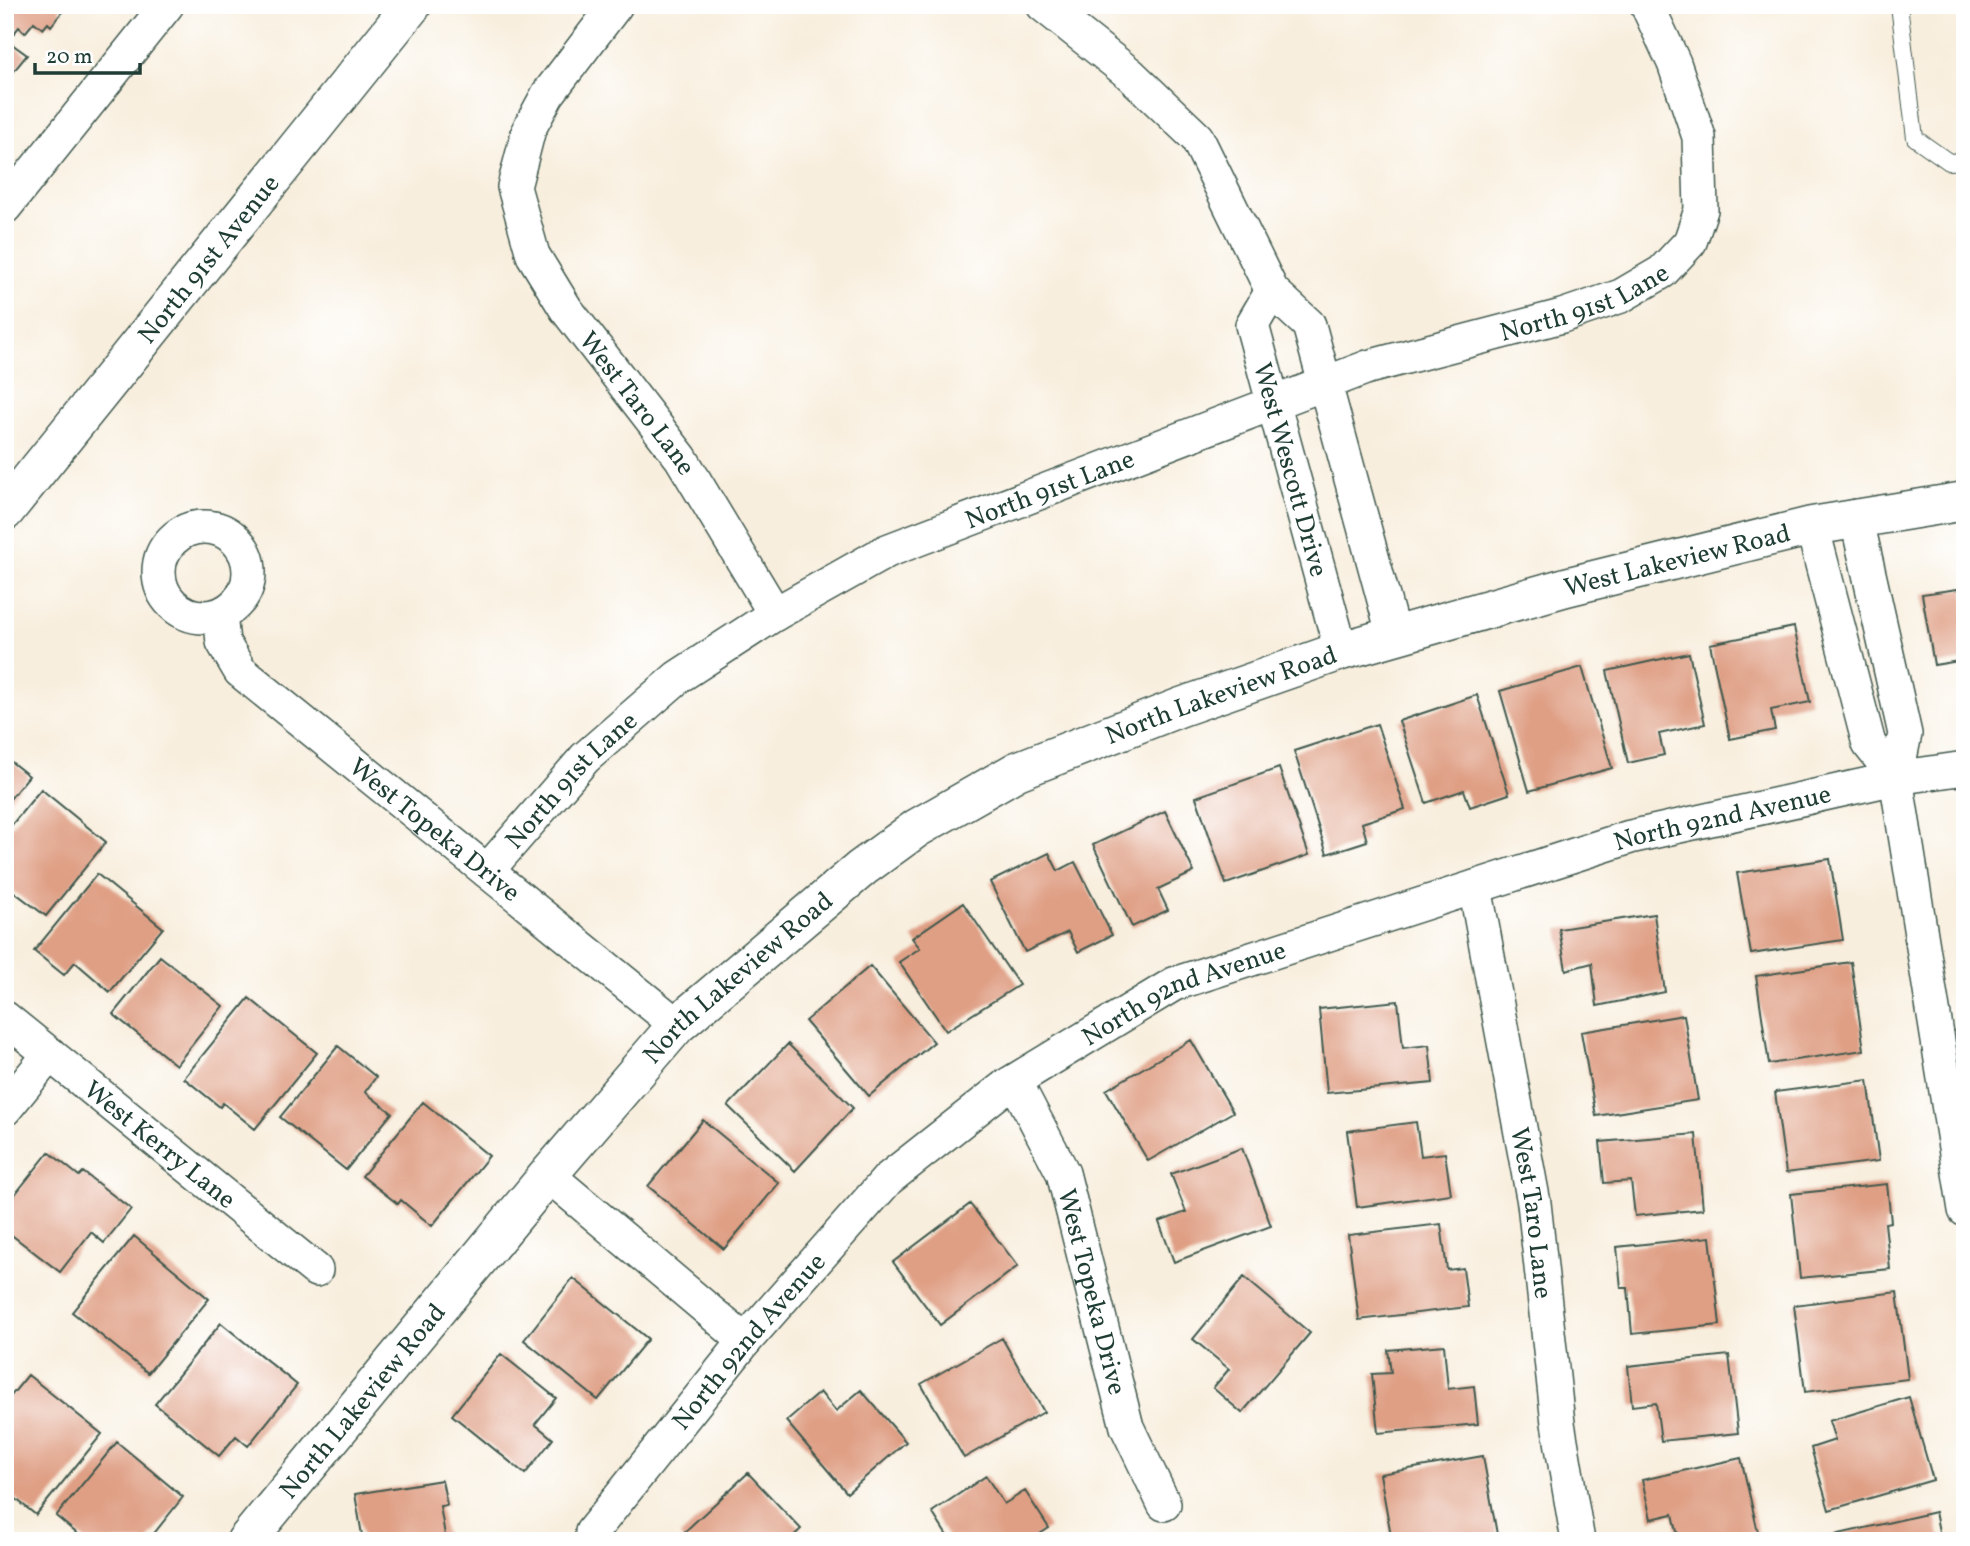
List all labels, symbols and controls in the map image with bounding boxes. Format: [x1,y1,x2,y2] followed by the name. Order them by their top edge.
[35,32,140,76] scale bar
[46,43,92,72] text: 20 m
[130,167,289,352] street label: North 91st Avenue
[1496,256,1676,352] street label: North 91st Lane
[570,324,703,483] street label: West Taro Lane
[1243,359,1336,581] street label: West Wescott Drive
[960,442,1140,539] street label: North 91st Lane
[1561,516,1795,607] street label: West Lakeview Road
[1100,638,1342,755] street label: North Lakeview Road
[498,704,646,858] street label: North 91st Lane
[341,750,527,911] street label: West Topeka Drive
[1609,777,1835,861] street label: North 92nd Avenue
[635,884,841,1073] street label: North Lakeview Road
[1075,933,1291,1056] street label: North 92nd Avenue
[75,1073,243,1218] street label: West Kerry Lane
[1500,1124,1560,1301] street label: West Taro Lane
[1048,1185,1134,1399] street label: West Topeka Drive
[665,1246,835,1438] street label: North 92nd Avenue
[272,1296,455,1508] street label: North Lakeview Road

